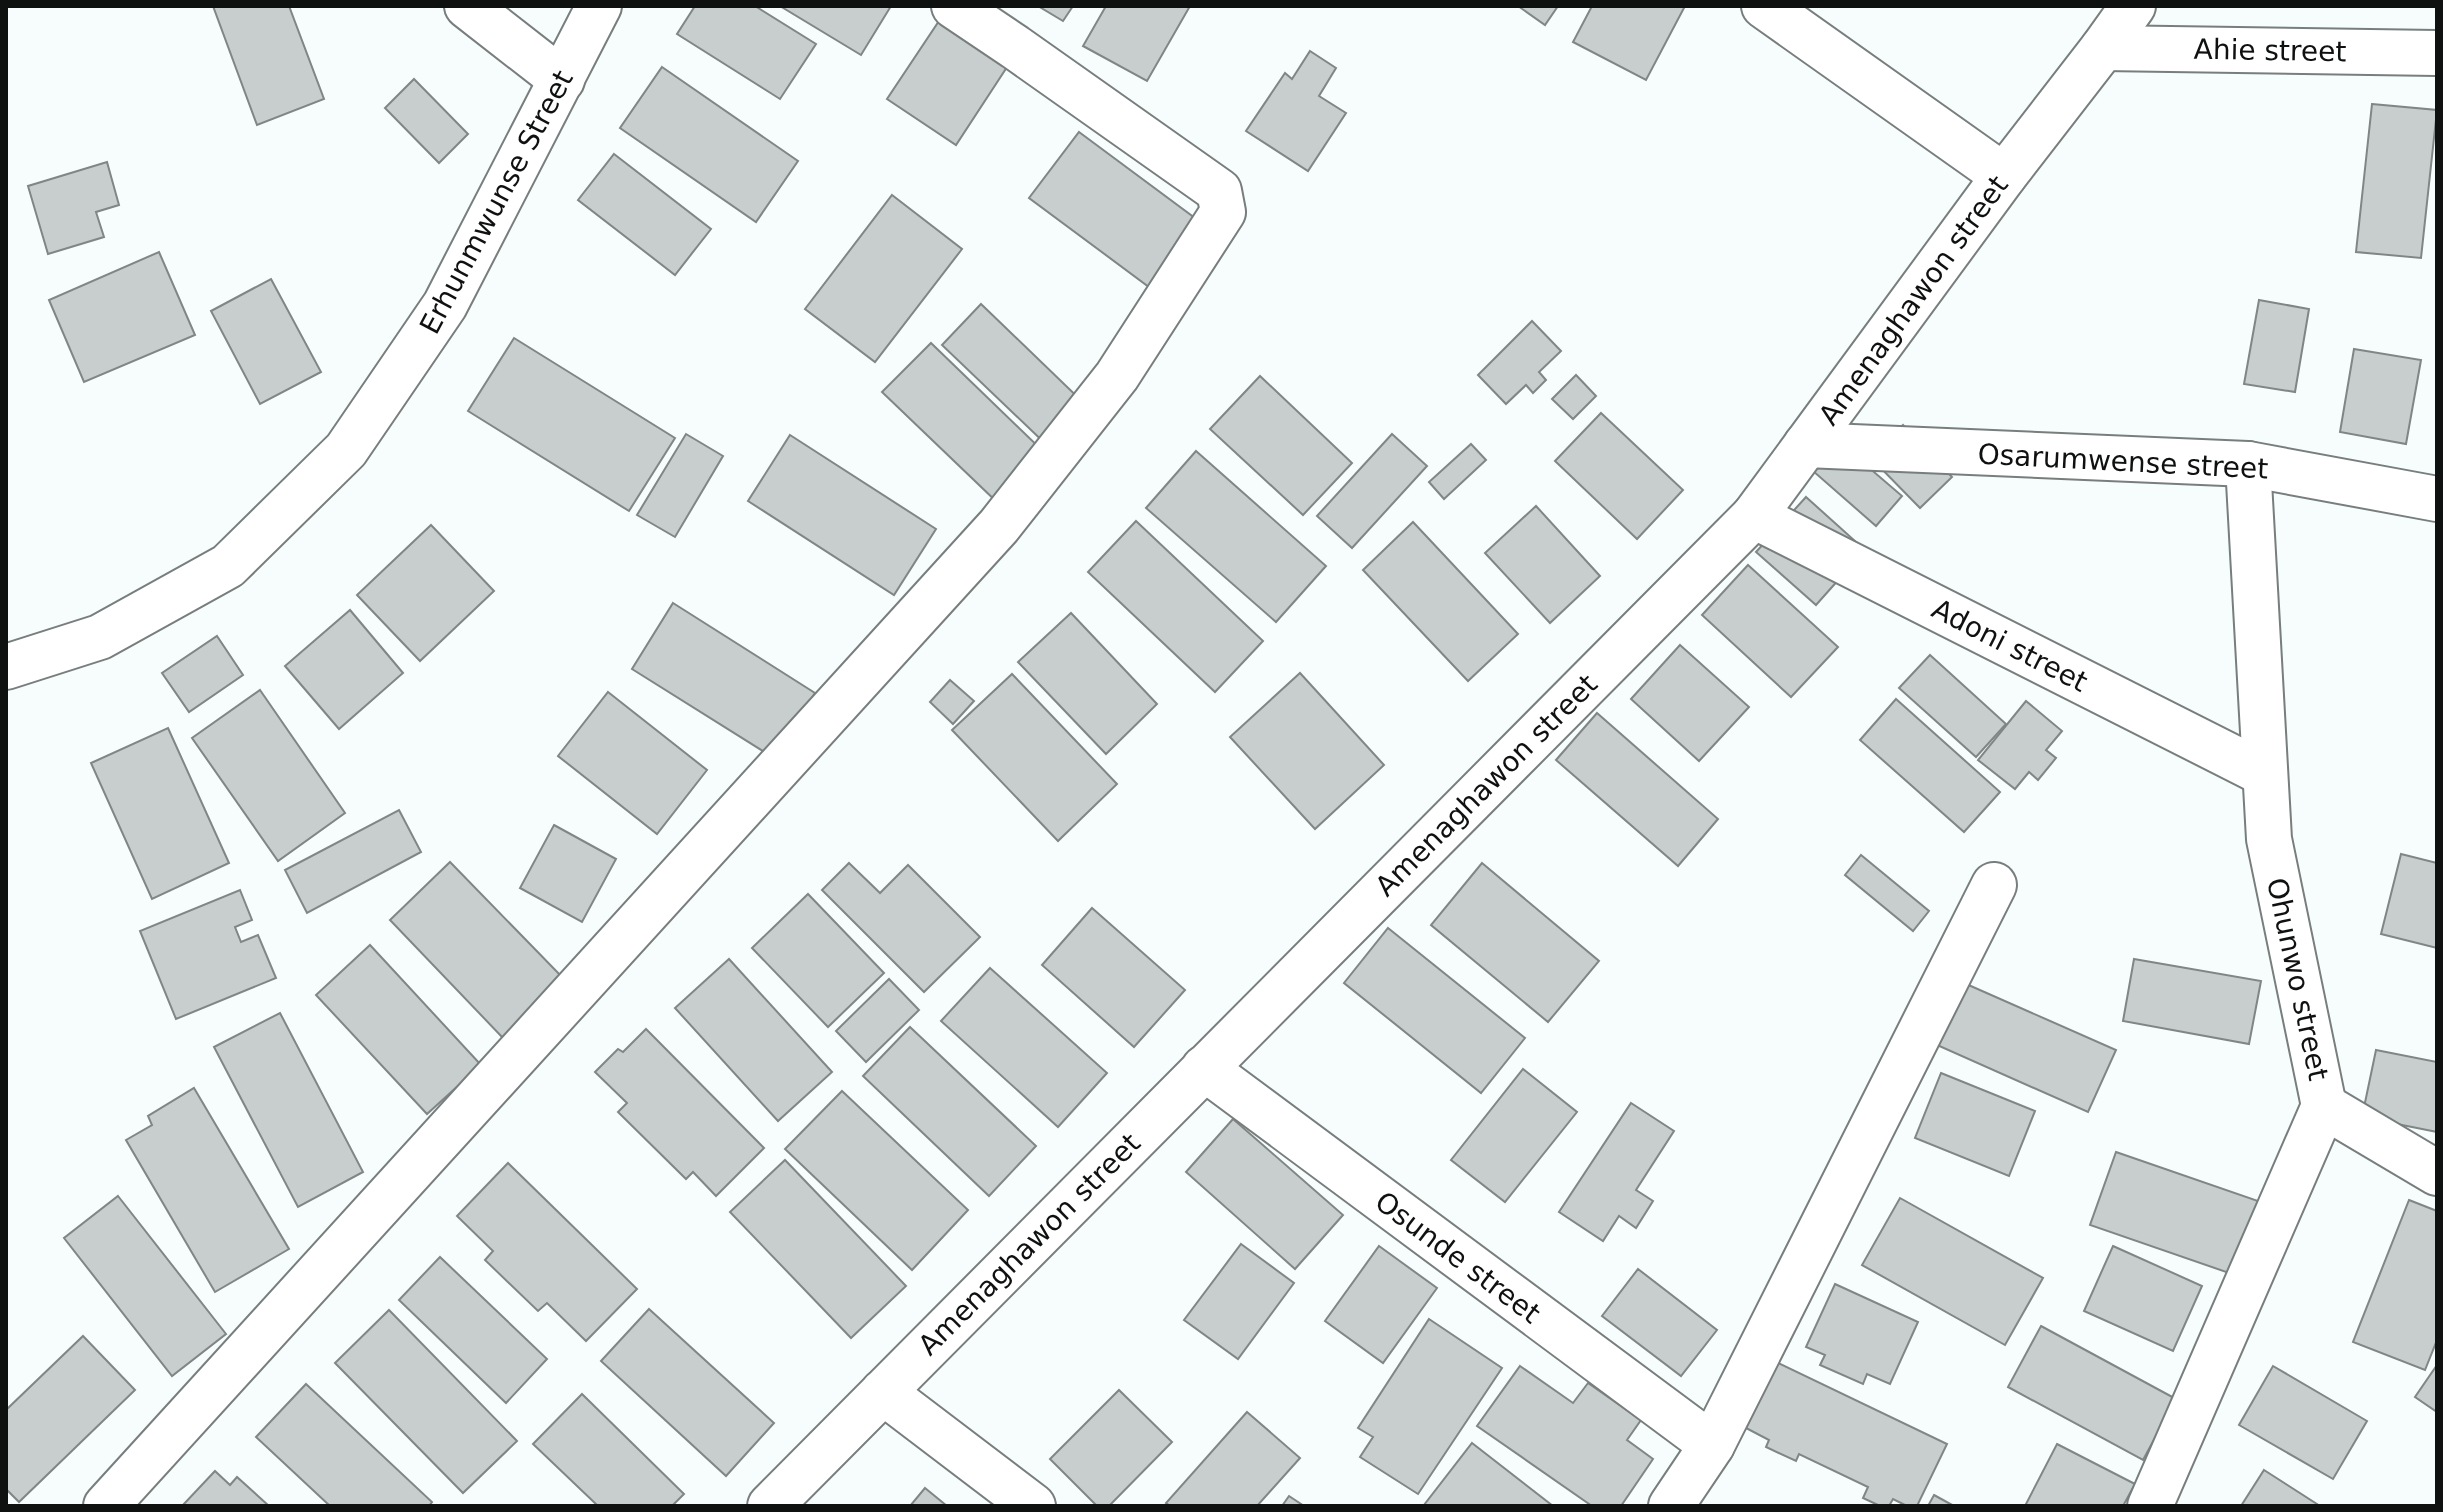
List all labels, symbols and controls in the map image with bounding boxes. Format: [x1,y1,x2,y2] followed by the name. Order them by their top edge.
[2193,33,2347,68] street label: Ahie street
[413,65,580,340] street label: Erhunmwunse Street
[1812,169,2015,431] street label: Amenaghawon street
[1977,437,2269,486] street label: Osarumwense street
[1927,592,2093,699] street label: Adoni street
[1369,668,1604,903] street label: Amenaghawon street
[2260,875,2335,1083] street label: Ohunwo street
[912,1127,1147,1362] street label: Amenaghawon street
[1369,1185,1547,1330] street label: Osunde street

